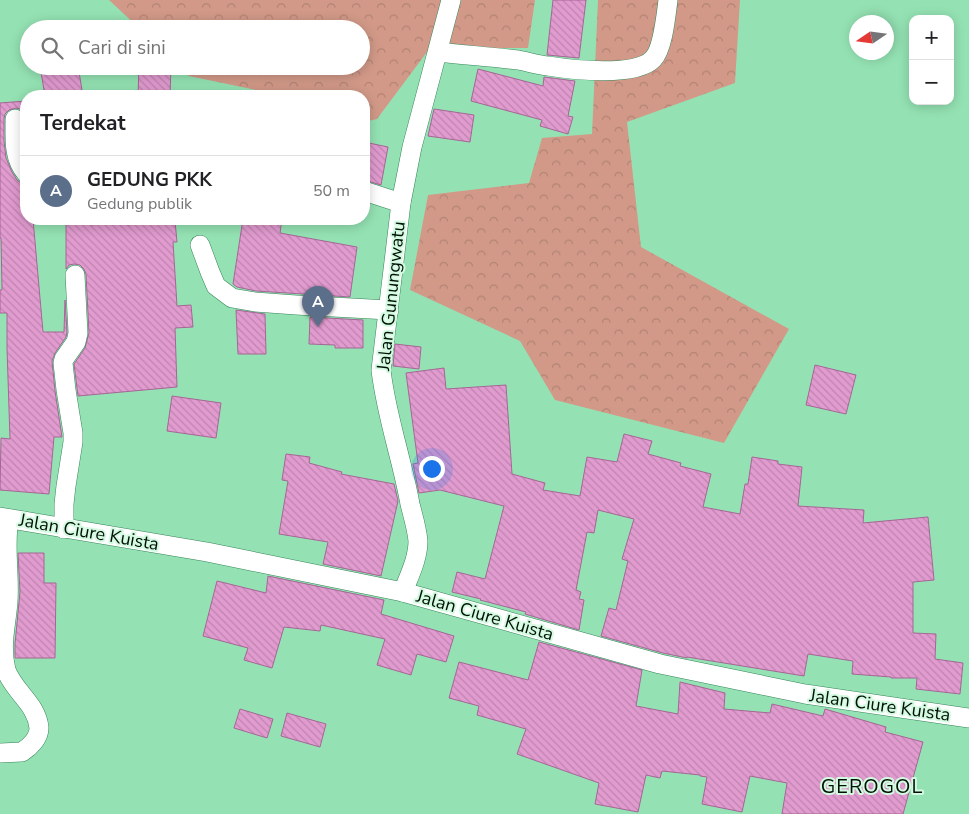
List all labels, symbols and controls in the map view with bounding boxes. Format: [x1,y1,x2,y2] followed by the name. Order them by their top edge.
[849,15,894,60] north arrow
[909,15,954,105] map controls
[909,15,954,60] button: +
[20,20,370,75] search box
[38,34,66,62] icon: search
[78,35,166,61] text: Cari di sini
[909,60,954,105] button: −
[40,109,126,137] text: Terdekat
[87,167,212,193] text: GEDUNG PKK
[50,180,62,202] text: A
[313,180,350,202] text: 50 m
[87,193,192,215] text: Gedung publik
[371,220,411,373] street label: Jalan Gunungwatu
[302,286,334,327] pin: A
[419,456,445,482] your location
[16,508,161,556] street label: Jalan Ciure Kuista
[413,584,556,646] street label: Jalan Ciure Kuista
[807,683,952,727] street label: Jalan Ciure Kuista
[821,773,923,800] district label: GEROGOL

